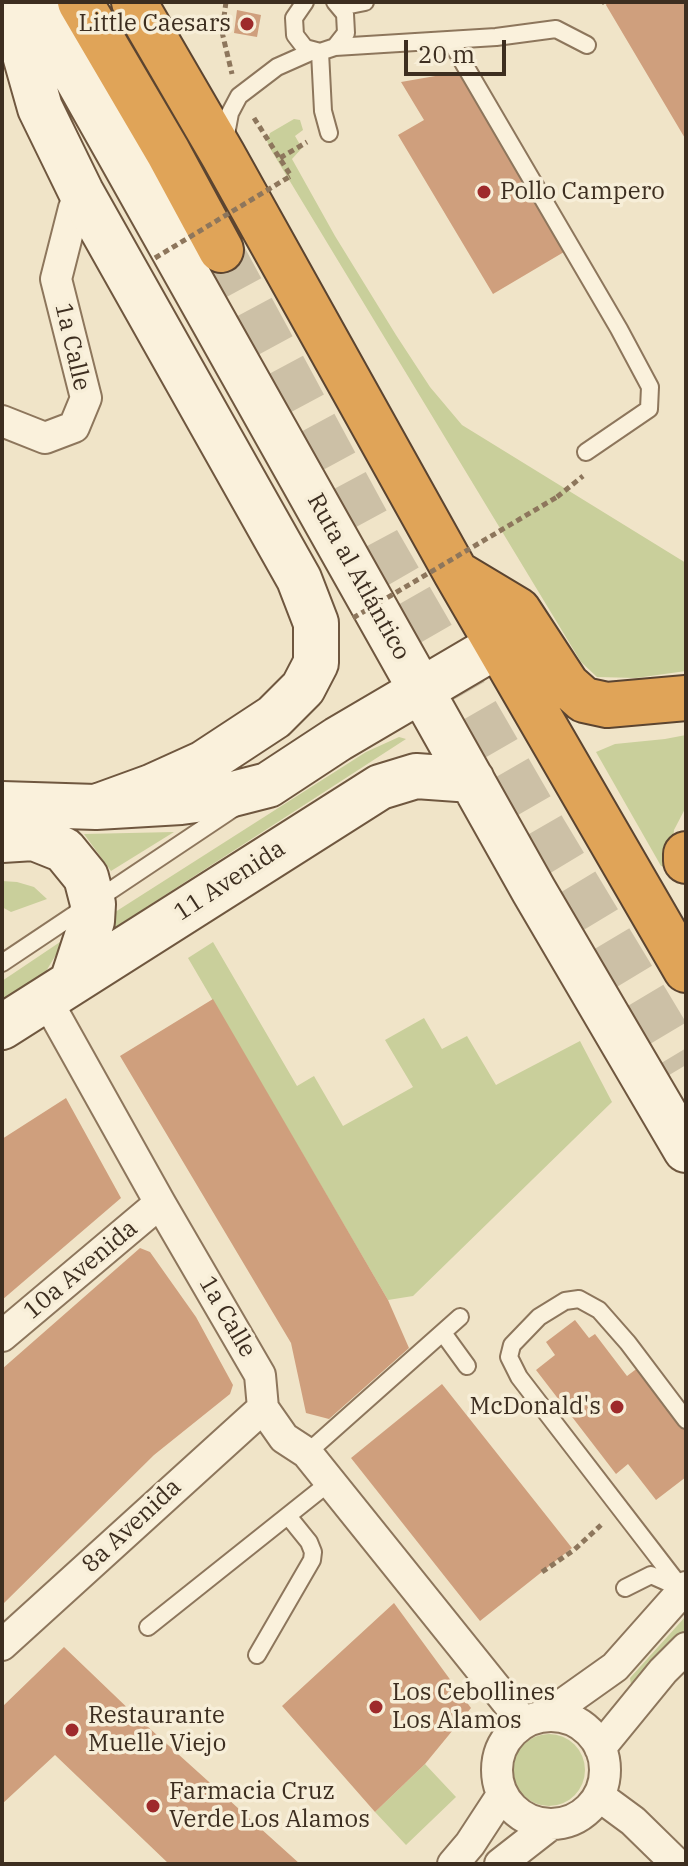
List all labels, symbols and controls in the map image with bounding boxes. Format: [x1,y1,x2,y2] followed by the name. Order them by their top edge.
[78,10,231,38] place label: Little Caesars
[238,15,256,33] marker: Little Caesars
[408,24,510,74] scale bar
[418,38,475,70] text: 20 m
[500,178,665,206] place label: Pollo Campero
[475,183,493,201] marker: Pollo Campero
[48,301,96,393] street label: 1a Calle
[300,489,416,665] street label: Ruta al Atlántico
[169,835,291,927] street label: 11 Avenida
[18,1214,144,1326] street label: 10a Avenida
[192,1271,262,1363] street label: 1a Calle
[469,1393,601,1421] place label: McDonald's
[608,1398,626,1416] marker: McDonald's
[76,1473,188,1579] street label: 8a Avenida
[392,1679,555,1735] place label: Los Cebollines Los Alamos
[367,1698,385,1716] marker: Los Cebollines Los Alamos
[88,1702,226,1758] place label: Restaurante Muelle Viejo
[63,1721,81,1739] marker: Restaurante Muelle Viejo
[169,1778,370,1834] place label: Farmacia Cruz Verde Los Alamos
[144,1797,162,1815] marker: Farmacia Cruz Verde Los Alamos

